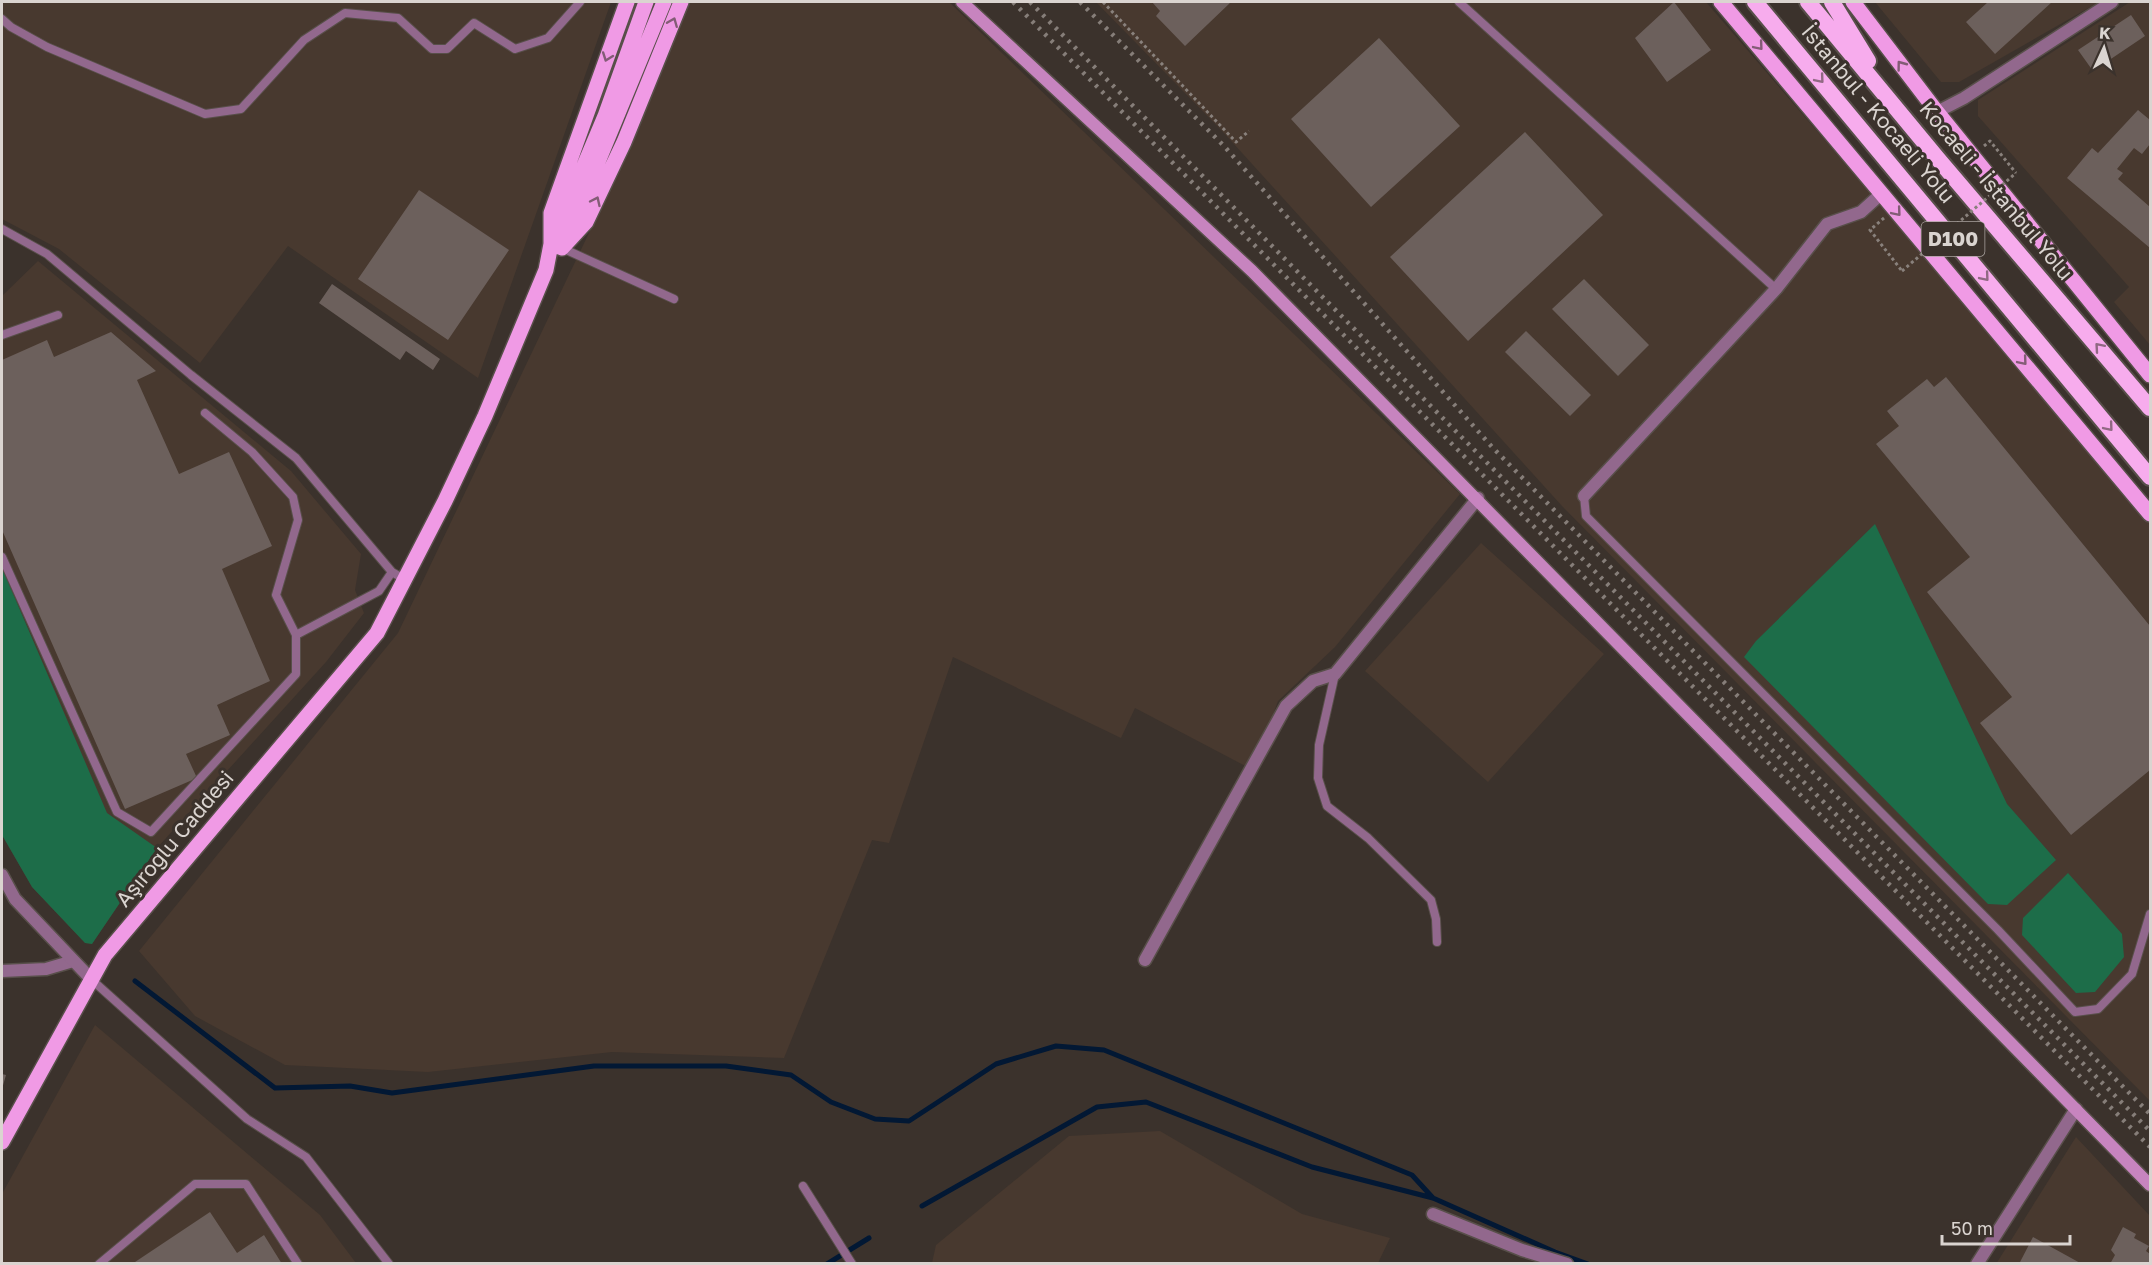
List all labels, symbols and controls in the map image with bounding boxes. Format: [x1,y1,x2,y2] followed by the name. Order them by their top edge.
[666,17,678,28] one-way arrow
[2074,18,2134,78] north arrow
[1796,19,1961,208] street label: İstanbul - Kocaeli Yolu
[2099,23,2112,43] text: K
[1751,39,1762,50] one-way arrow
[602,51,615,61] one-way arrow
[1898,61,1909,72] one-way arrow
[1812,72,1823,83] one-way arrow
[1914,96,2079,285] street label: Kocaeli - İstanbul Yolu
[588,197,600,208] one-way arrow
[1890,205,1901,216] one-way arrow
[1922,222,1984,256] road number: D100
[1977,270,1988,281] one-way arrow
[2095,343,2106,354] one-way arrow
[2015,354,2026,365] one-way arrow
[2102,420,2113,431] one-way arrow
[110,765,239,912] street label: Aşıroğlu Caddesi
[1942,1208,2070,1246] scale bar
[1951,1217,1993,1239] text: 50 m

